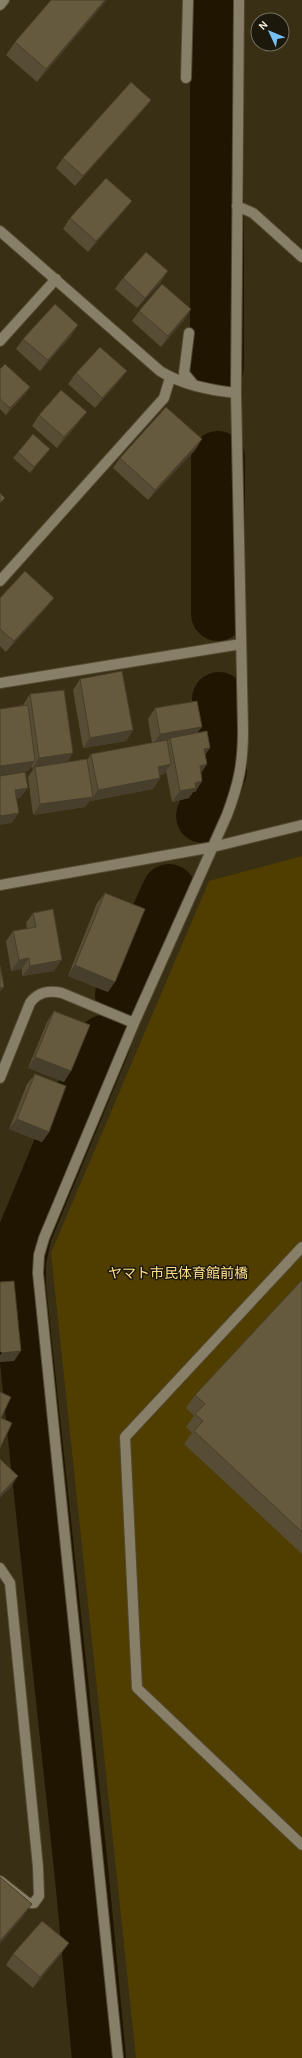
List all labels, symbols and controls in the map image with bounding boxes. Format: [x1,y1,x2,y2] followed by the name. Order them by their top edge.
[250,12,290,52] north arrow
[256,18,271,33] text: N
[108,1265,248,1282] park label: ヤマト市民体育館前橋

